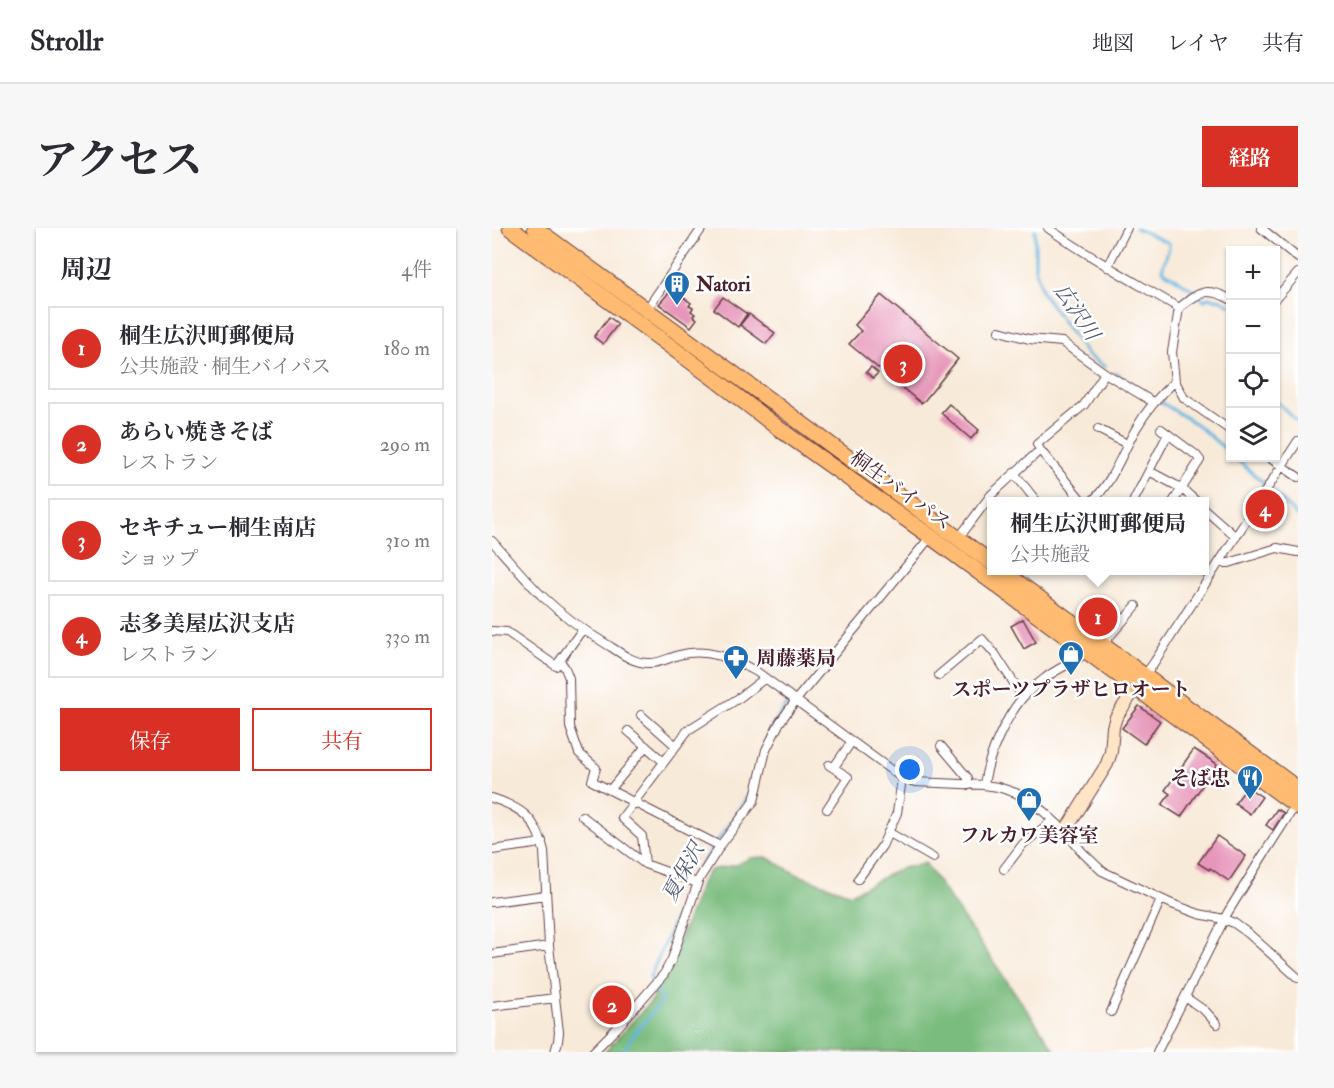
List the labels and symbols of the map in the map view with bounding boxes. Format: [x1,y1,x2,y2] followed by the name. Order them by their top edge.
[662,269,692,307] building icon: Natori
[695,272,751,297] place label: Natori
[1048,279,1107,348] water label: 広沢川
[884,342,922,386] pin: 3
[845,445,956,536] street label: 桐生バイパス
[1246,486,1284,532] pin: 4
[1078,594,1118,640] pin: 1
[1056,639,1086,677] shop icon: スポーツプラザヒロオート
[721,643,751,681] pharmacy icon: 周藤薬局
[756,646,836,671] place label: 周藤薬局
[951,677,1191,702] place label: スポーツプラザヒロオート
[895,755,924,784] your location
[1235,763,1265,801] restaurant icon: そば忠
[1170,766,1230,791] place label: そば忠
[1014,785,1044,823] shop icon: フルカワ美容室
[959,823,1099,848] place label: フルカワ美容室
[656,836,712,906] water label: 夏保沢
[592,982,632,1028] pin: 2

